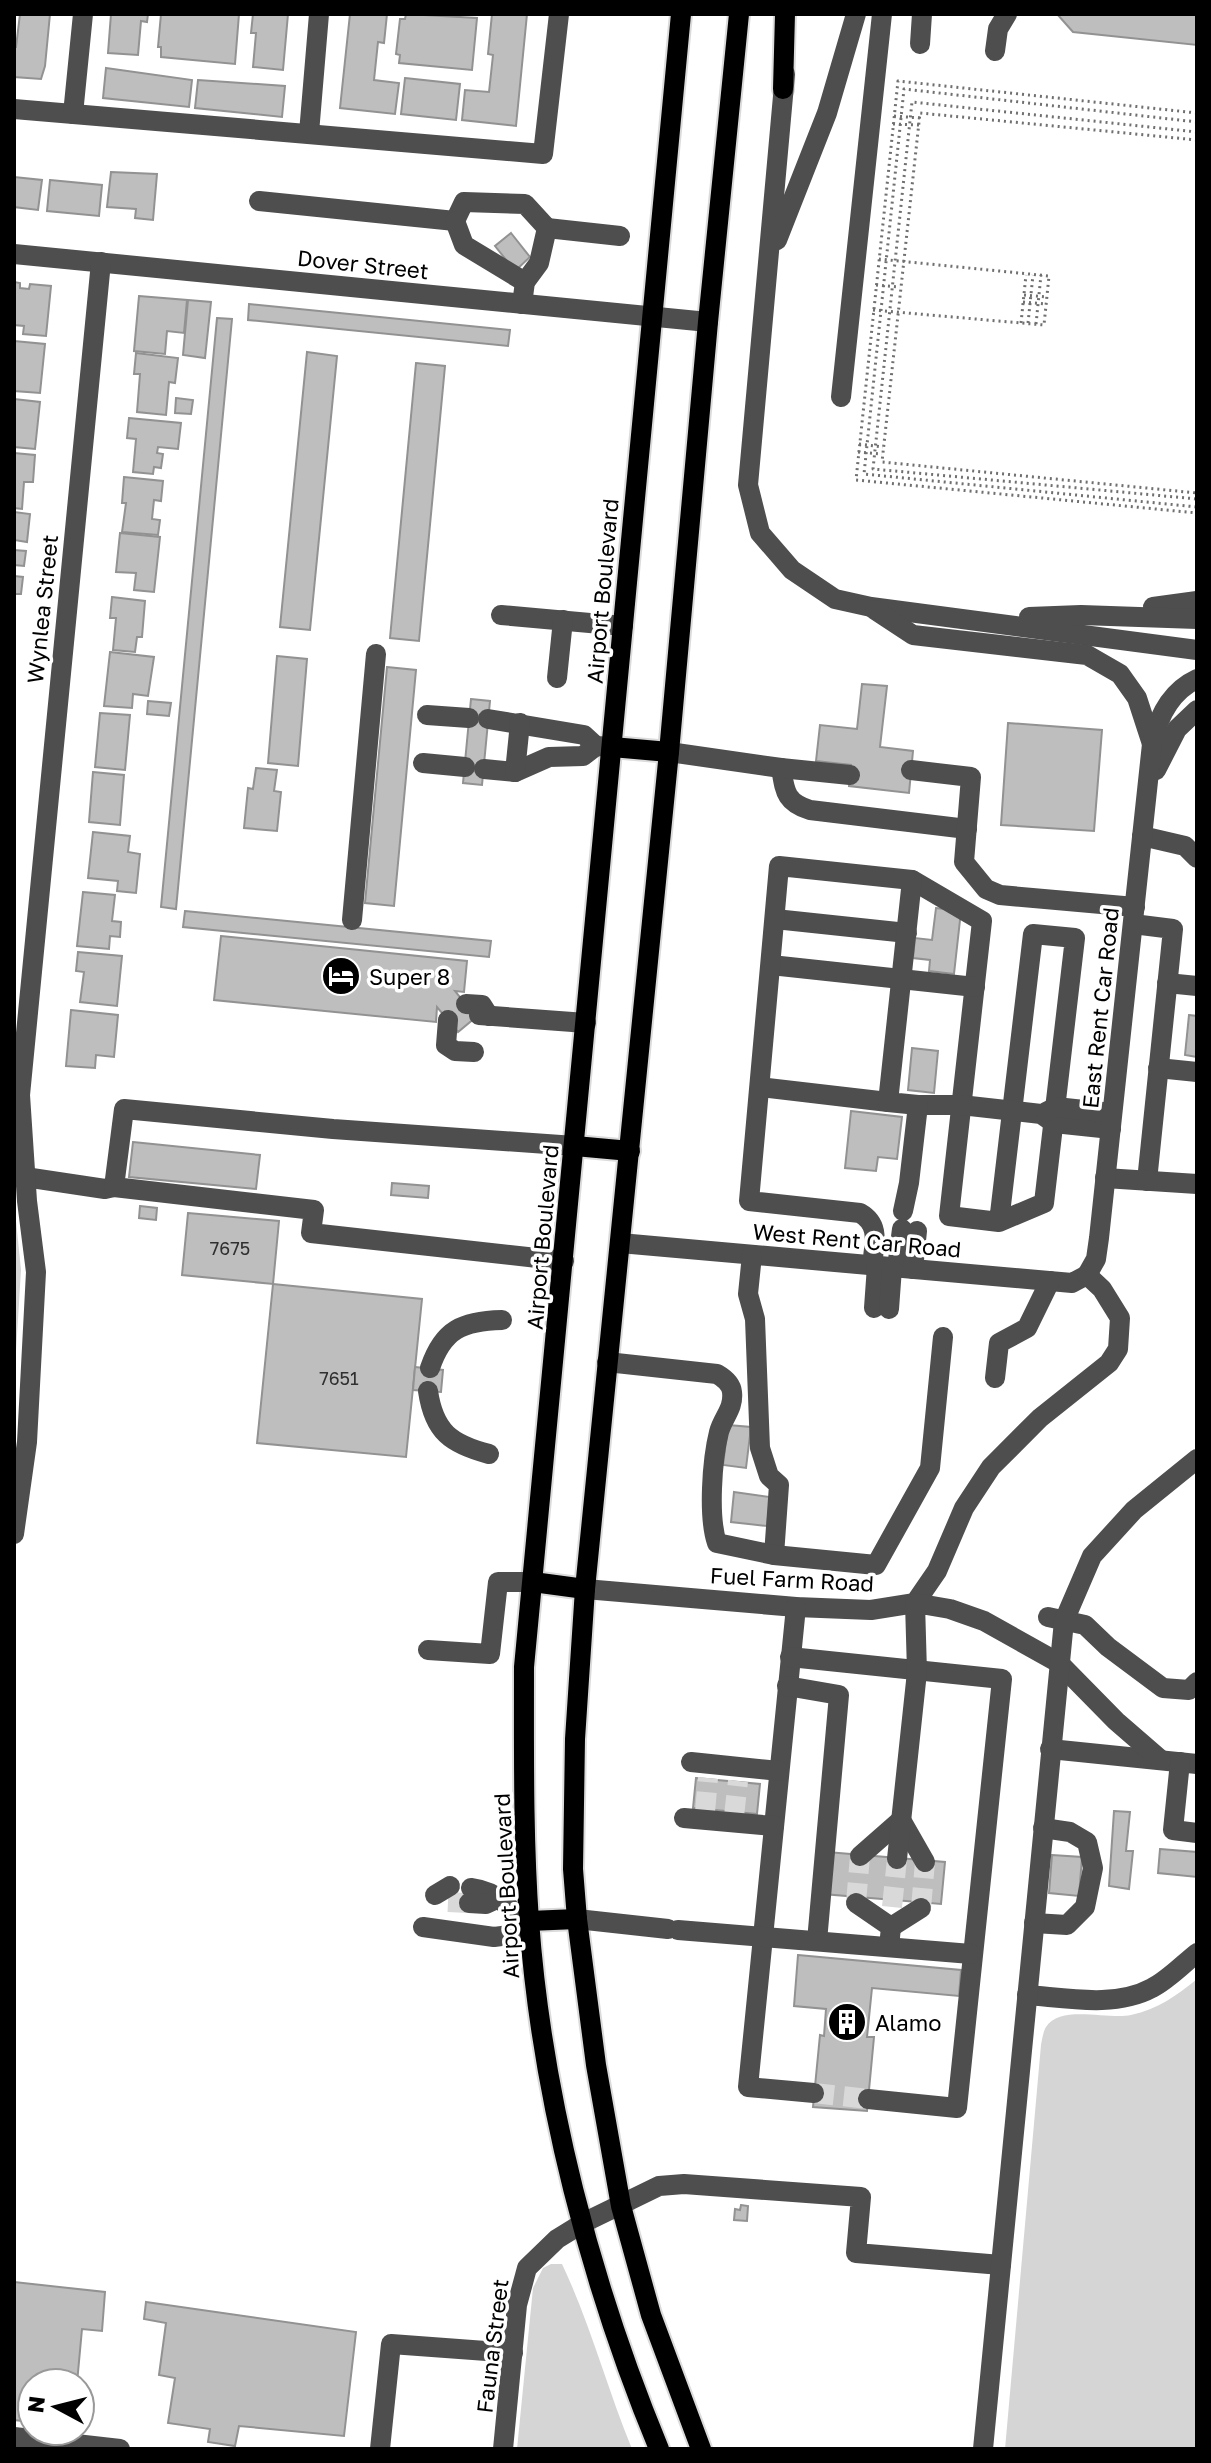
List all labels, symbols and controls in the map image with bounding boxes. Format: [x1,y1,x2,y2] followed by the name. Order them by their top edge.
[296,244,430,284] street label: Dover Street
[580,497,624,685] street label: Airport Boulevard
[21,533,63,685] street label: Wynlea Street
[1076,906,1124,1110] street label: East Rent Car Road
[320,955,362,997] hotel icon: Super 8
[369,963,450,990] place label: Super 8
[520,1143,564,1331] street label: Airport Boulevard
[751,1217,963,1263] street label: West Rent Car Road
[210,1237,250,1259] house number: 7675
[319,1367,359,1389] house number: 7651
[709,1561,875,1597] street label: Fuel Farm Road
[488,1793,524,1979] street label: Airport Boulevard
[826,2001,868,2043] building icon: Alamo
[875,2009,941,2036] place label: Alamo
[470,2277,514,2415] street label: Fauna Street
[16,2367,96,2447] north arrow
[21,2395,50,2414] text: N

